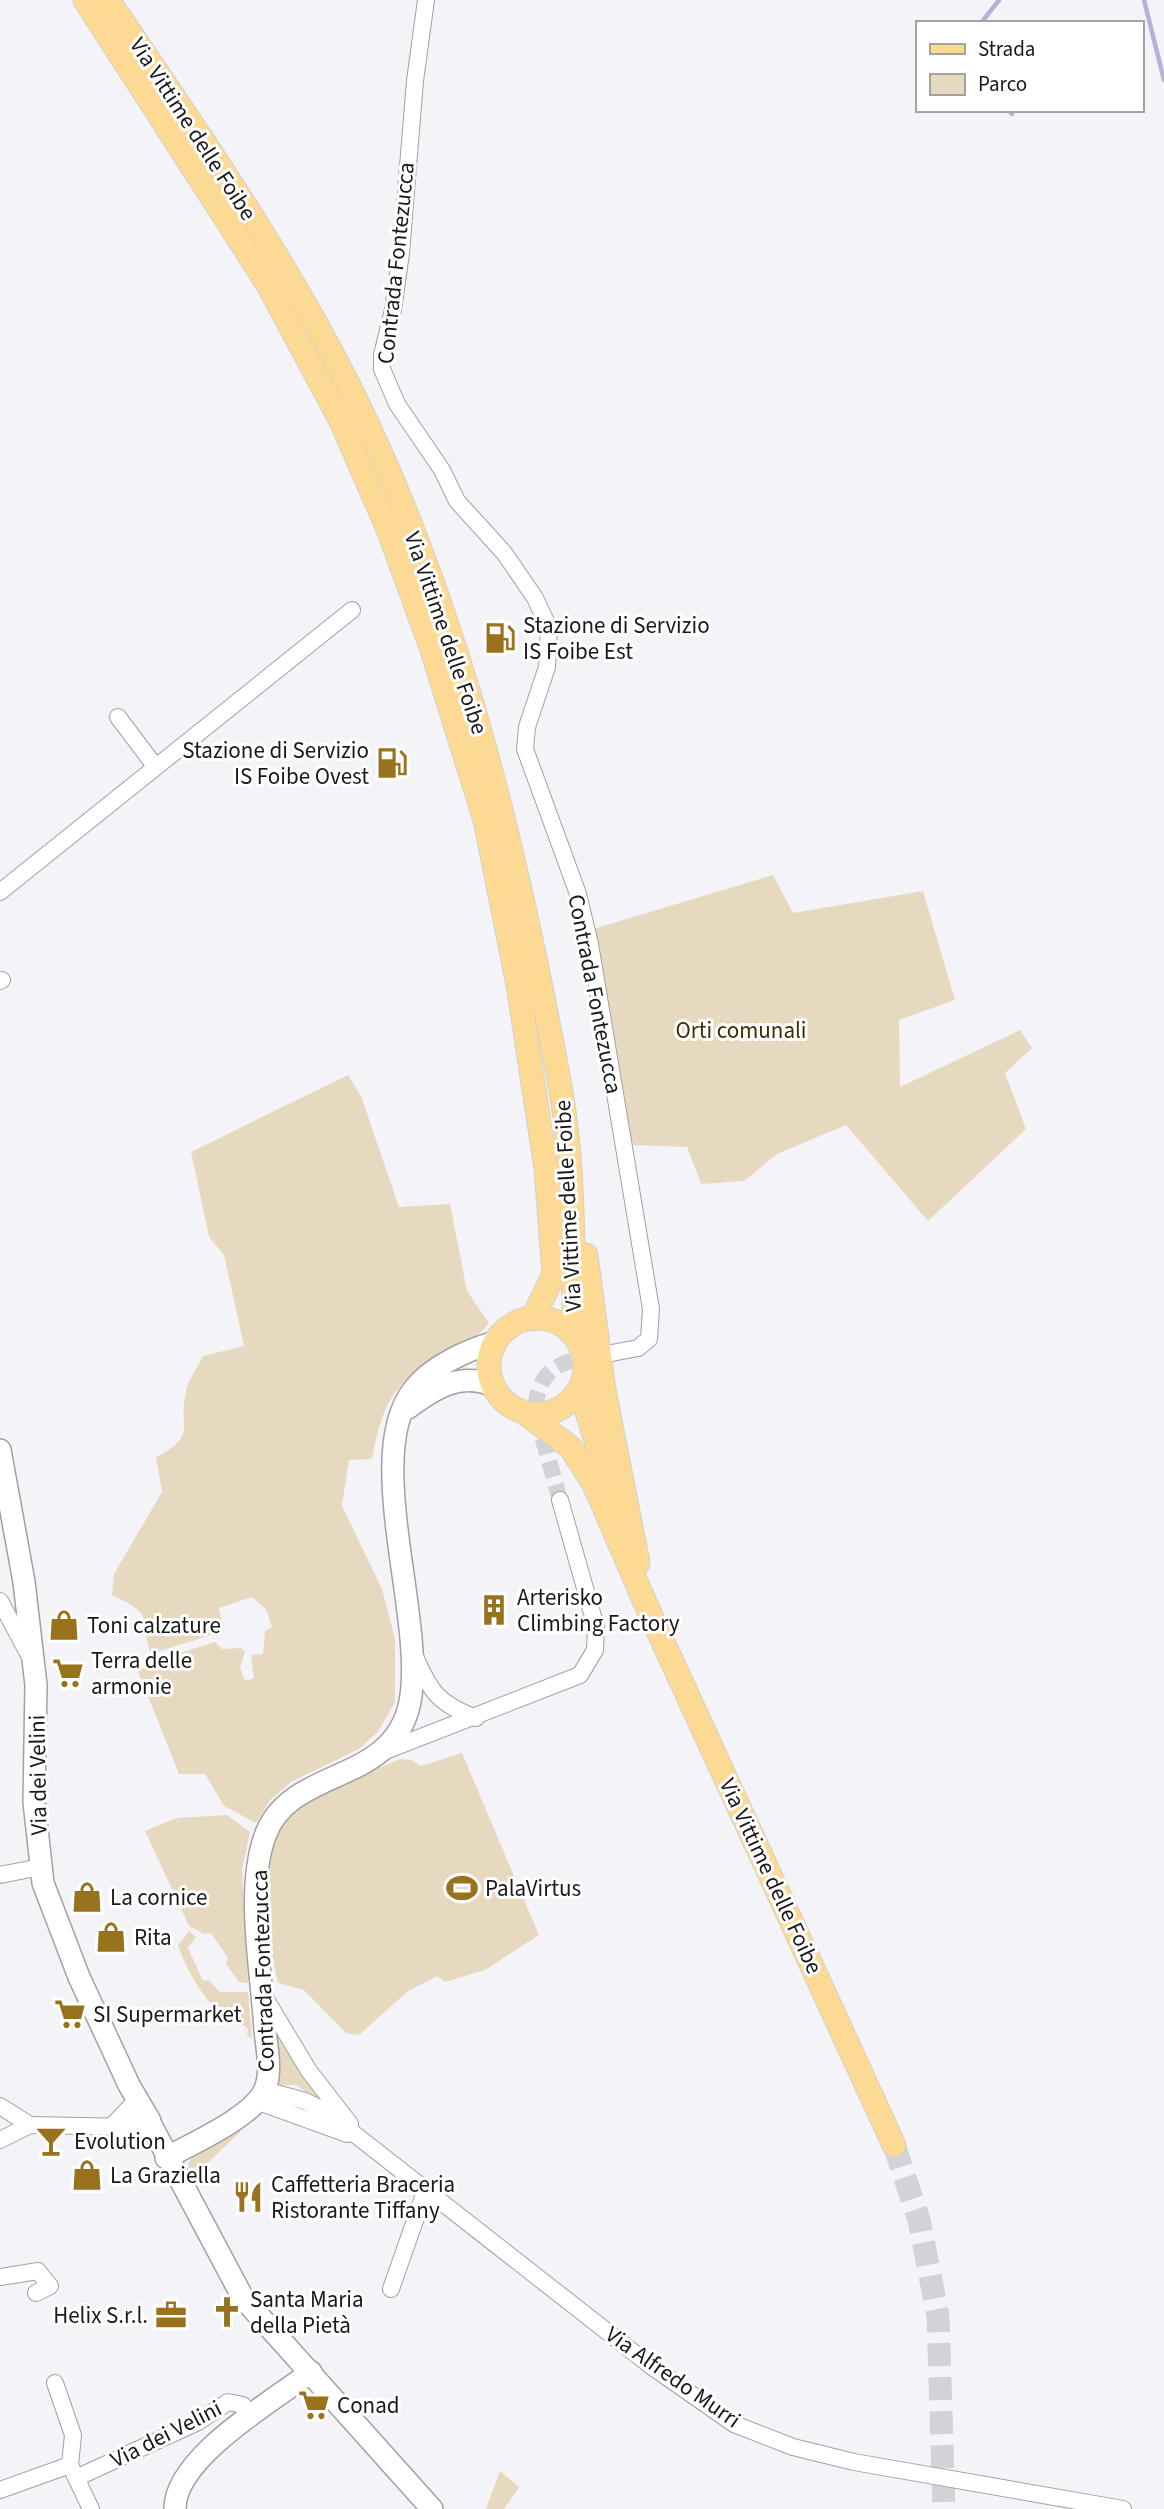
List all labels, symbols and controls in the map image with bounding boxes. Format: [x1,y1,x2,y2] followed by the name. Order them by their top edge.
[916,21,1143,112] legend
[121,31,265,227] street label: Via Vittime delle Foibe
[978,34,1035,64] text: Strada
[978,69,1027,99] text: Parco
[369,160,423,366] street label: Contrada Fontezucca
[396,527,496,739] street label: Via Vittime delle Foibe
[523,609,710,668] place label: Stazione di Servizio IS Foibe Est
[483,621,517,655] fuel station icon: Stazione di Servizio IS Foibe Est
[182,734,369,793] place label: Stazione di Servizio IS Foibe Ovest
[375,746,409,780] fuel station icon: Stazione di Servizio IS Foibe Ovest
[559,891,631,1097] street label: Contrada Fontezucca
[675,1014,807,1047] park label: Orti comunali
[546,1099,590,1313] street label: Via Vittime delle Foibe
[517,1581,680,1640] place label: Arterisko Climbing Factory
[477,1593,511,1627] building icon: Arterisko Climbing Factory
[47,1608,81,1642] shop icon: Toni calzature
[87,1609,221,1642] place label: Toni calzature
[91,1644,192,1703] place label: Terra delle armonie
[51,1656,85,1690] supermarket icon: Terra delle armonie
[20,1714,56,1836] street label: Via dei Velini
[711,1773,831,1979] street label: Via Vittime delle Foibe
[243,1869,283,2073] street label: Contrada Fontezucca
[445,1871,479,1905] sports icon: PalaVirtus
[485,1872,581,1905] place label: PalaVirtus
[70,1880,104,1914] shop icon: La cornice
[110,1881,207,1914] place label: La cornice
[94,1920,128,1954] shop icon: Rita
[134,1921,172,1954] place label: Rita
[53,1997,87,2031] supermarket icon: SI Supermarket
[93,1998,242,2031] place label: SI Supermarket
[34,2124,68,2158] bar icon: Evolution
[74,2125,166,2158] place label: Evolution
[70,2158,104,2192] shop icon: La Graziella
[110,2159,221,2192] place label: La Graziella
[271,2168,455,2227] place label: Caffetteria Braceria Ristorante Tiffany
[231,2180,265,2214] restaurant icon: Caffetteria Braceria Ristorante Tiffany
[250,2283,363,2342] place label: Santa Maria della Pietà
[210,2295,244,2329] church icon: Santa Maria della Pietà
[154,2298,188,2332] office icon: Helix S.r.l.
[53,2299,148,2332] place label: Helix S.r.l.
[599,2318,747,2436] street label: Via Alfredo Murri
[297,2388,331,2422] supermarket icon: Conad
[337,2389,400,2422] place label: Conad
[105,2392,227,2476] street label: Via dei Velini

